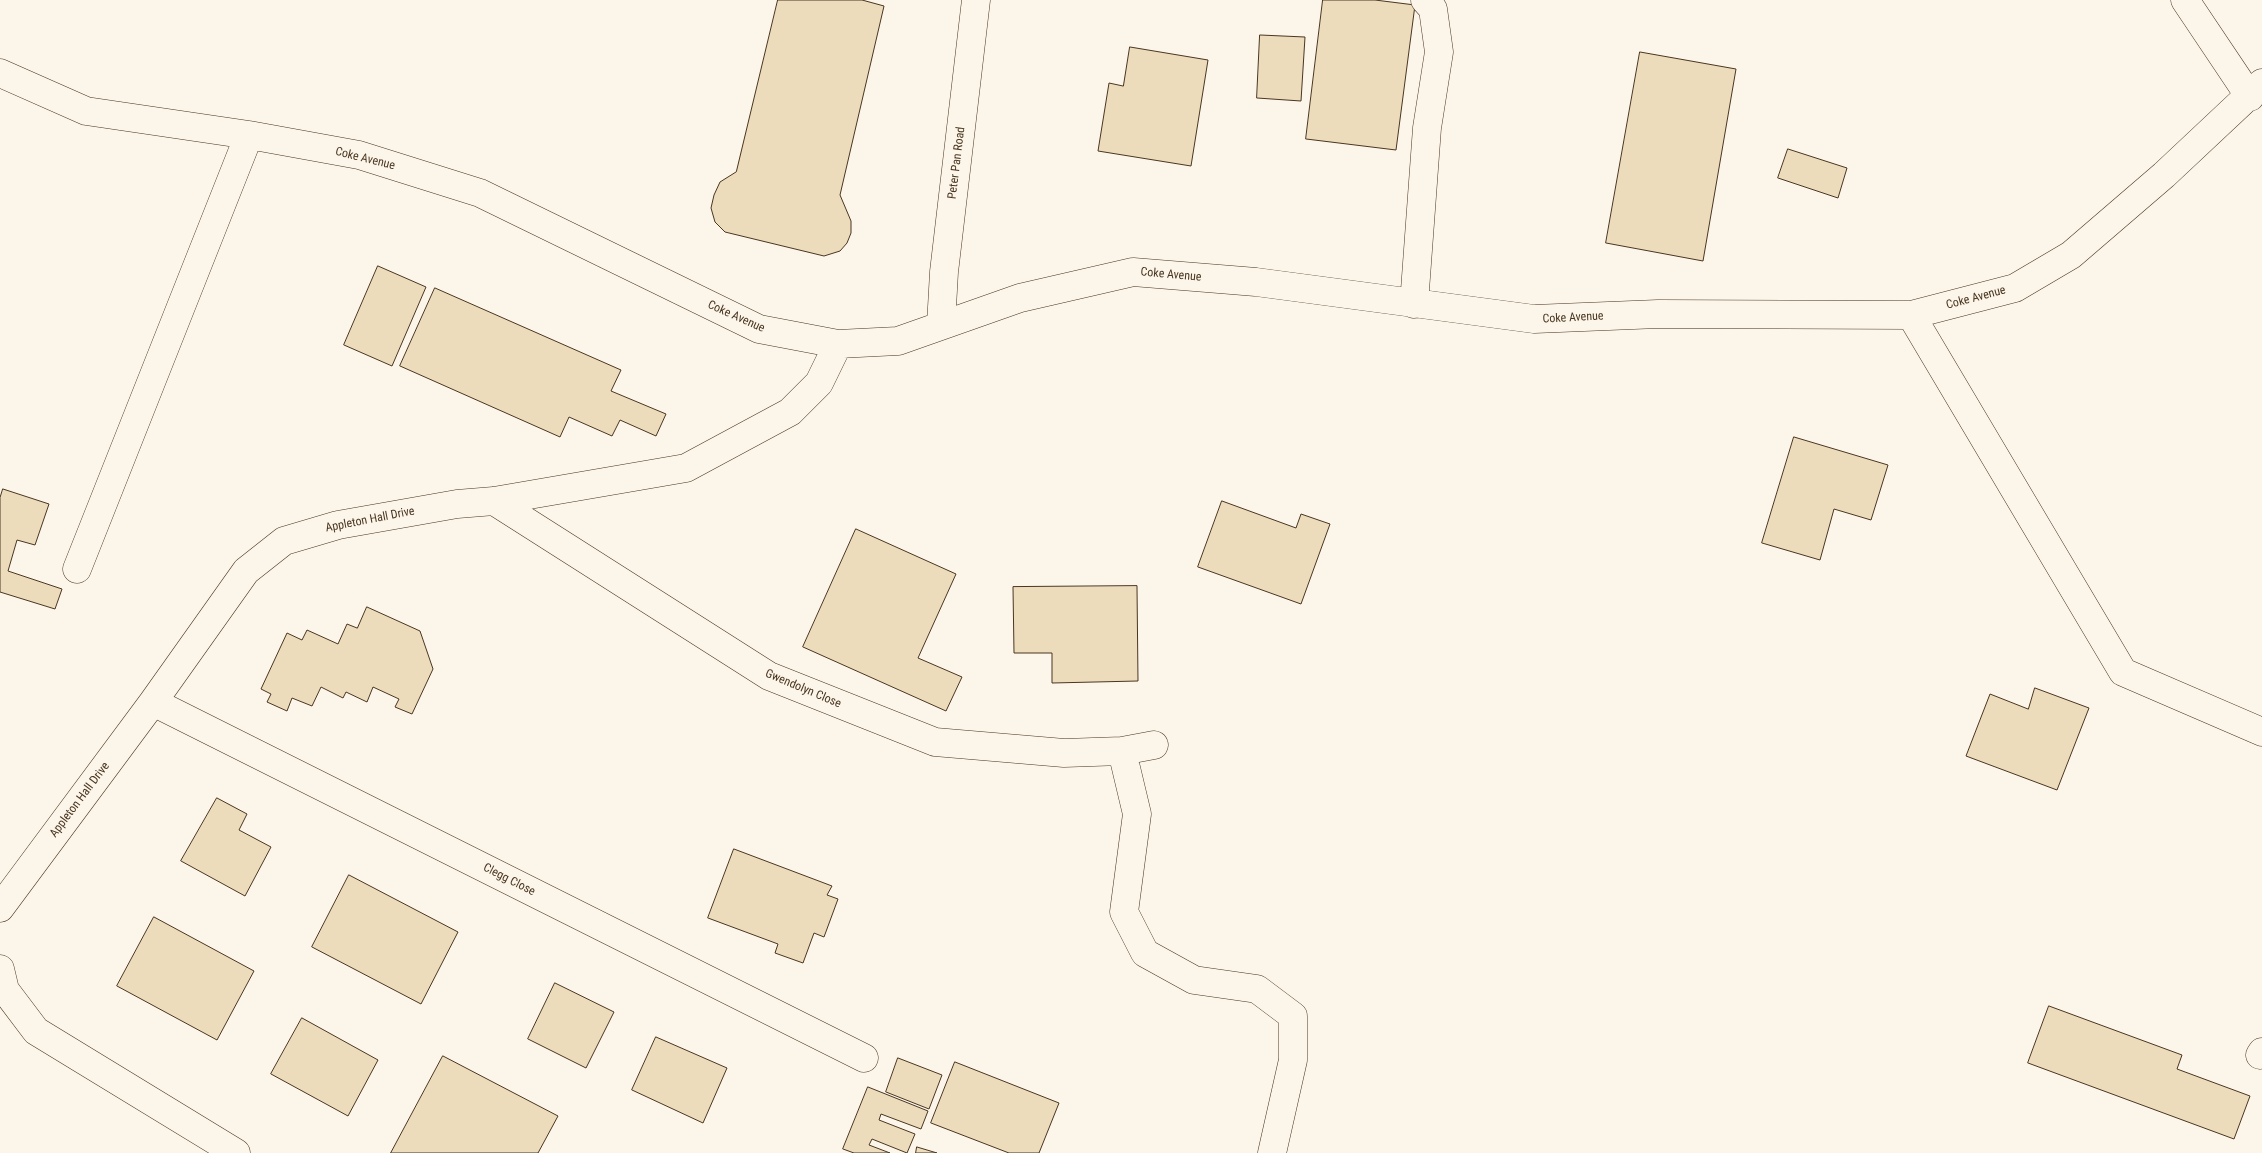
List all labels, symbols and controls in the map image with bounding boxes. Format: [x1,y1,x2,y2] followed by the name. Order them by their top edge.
[945,126,969,200] street label: Peter Pan Road
[334,145,396,173] street label: Coke Avenue
[1140,265,1202,285] street label: Coke Avenue
[1945,283,2007,313] street label: Coke Avenue
[705,298,767,336] street label: Coke Avenue
[1542,309,1604,327] street label: Coke Avenue
[324,504,416,536] street label: Appleton Hall Drive
[763,666,843,712] street label: Gwendolyn Close
[47,760,113,840] street label: Appleton Hall Drive
[481,861,537,899] street label: Clegg Close

